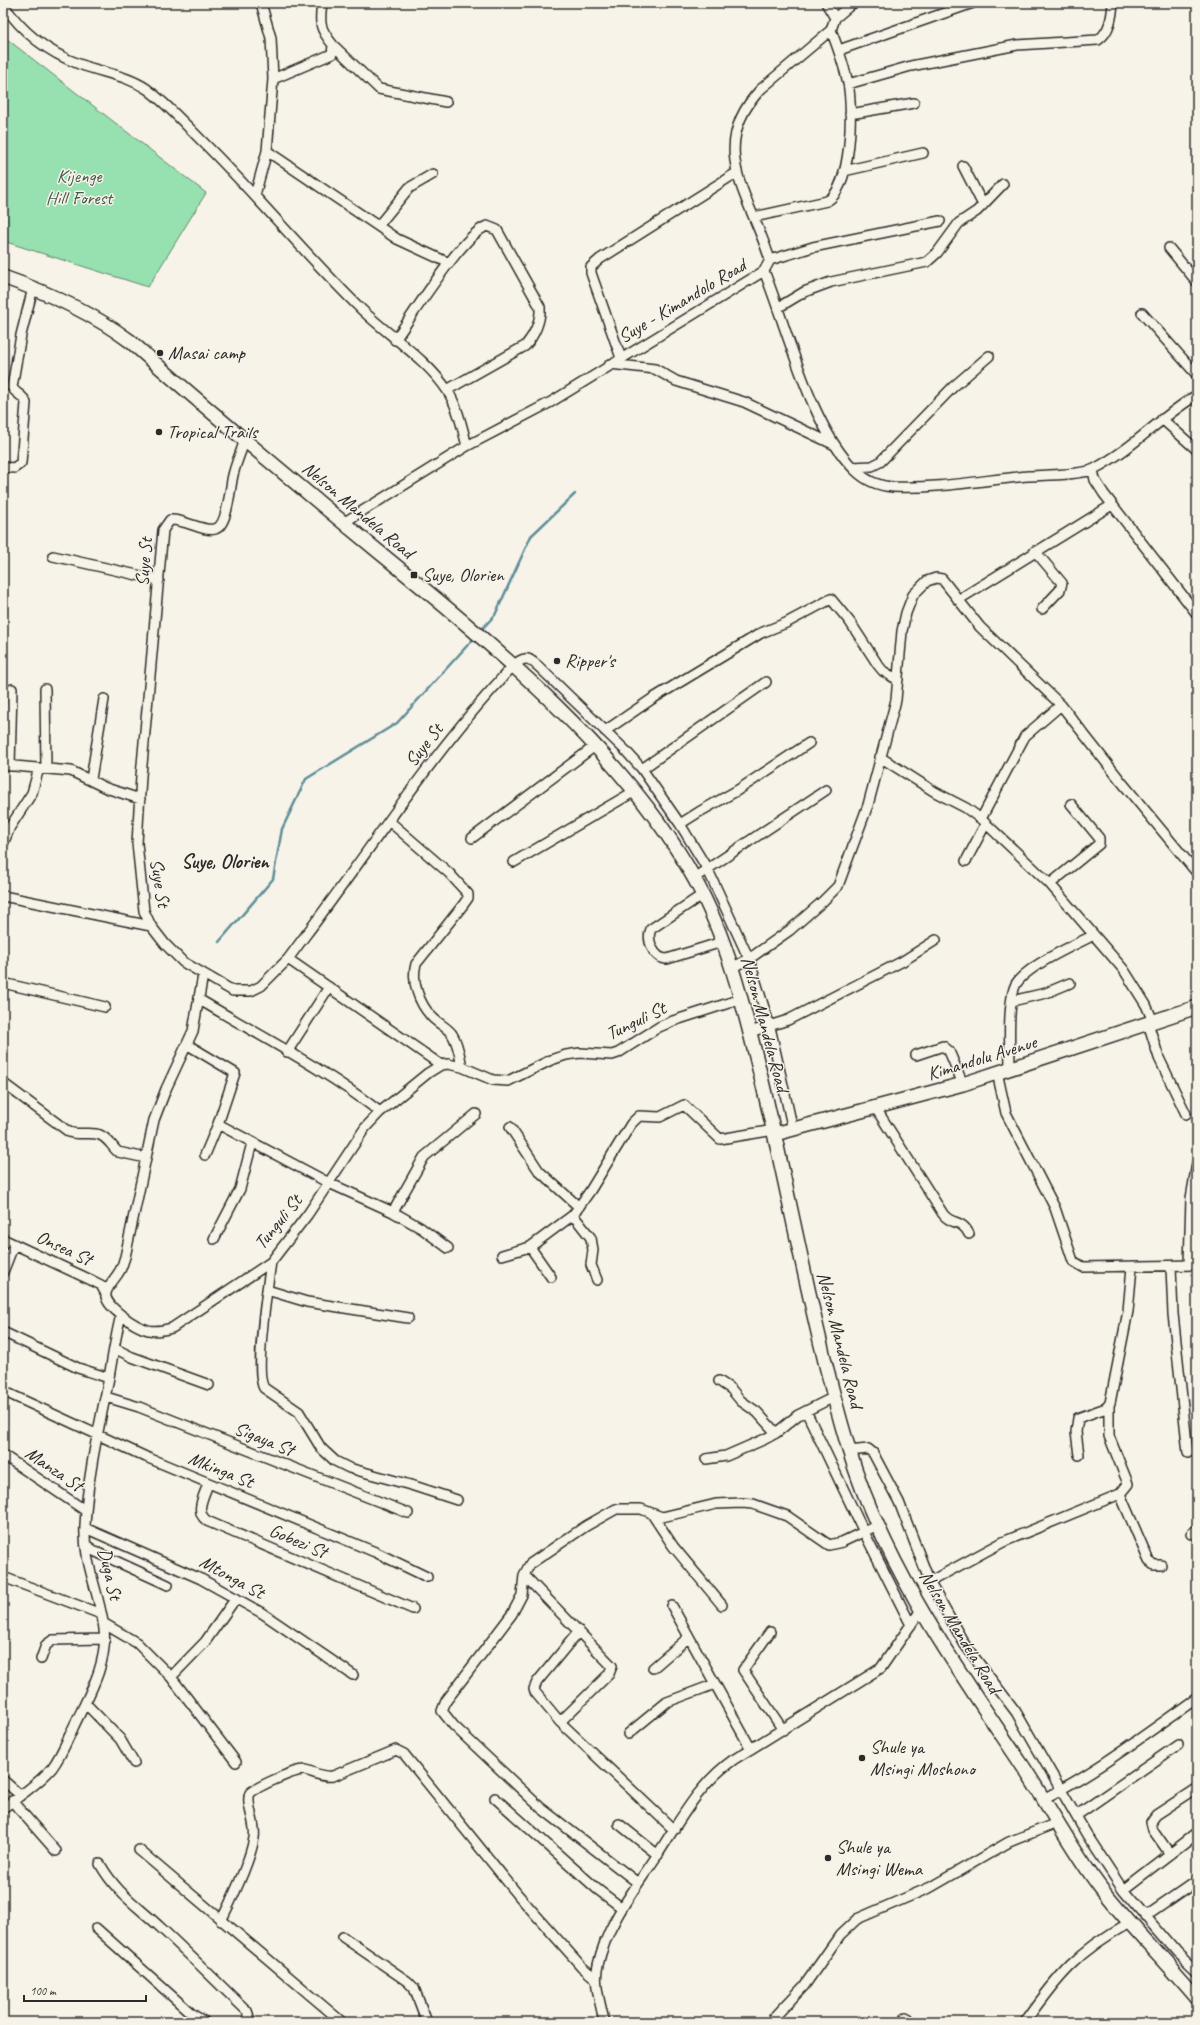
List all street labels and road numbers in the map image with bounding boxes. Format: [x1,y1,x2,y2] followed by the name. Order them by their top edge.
[614,252,753,349] street label: Suye - Kimandolo Road
[297,456,422,566] street label: Nelson Mandela Road
[130,535,158,587] street label: Suye St
[400,717,449,772] street label: Suye St
[144,857,176,911] street label: Suye St
[735,954,796,1098] street label: Nelson Mandela Road
[602,996,671,1046] street label: Tunguli St
[925,1030,1041,1086] street label: Kimandolu Avenue
[249,1188,308,1254] street label: Tunguli St
[32,1225,98,1272] street label: Onsea St
[812,1270,869,1414] street label: Nelson Mandela Road
[231,1416,300,1463] street label: Sigaya St
[21,1441,90,1498] street label: Manza St
[185,1446,259,1494] street label: Mkinga St
[266,1518,333,1565] street label: Gobezi St
[92,1546,128,1604] street label: Duga St
[195,1549,270,1605] street label: Mtonga St
[914,1566,1008,1701] street label: Nelson Mandela Road

